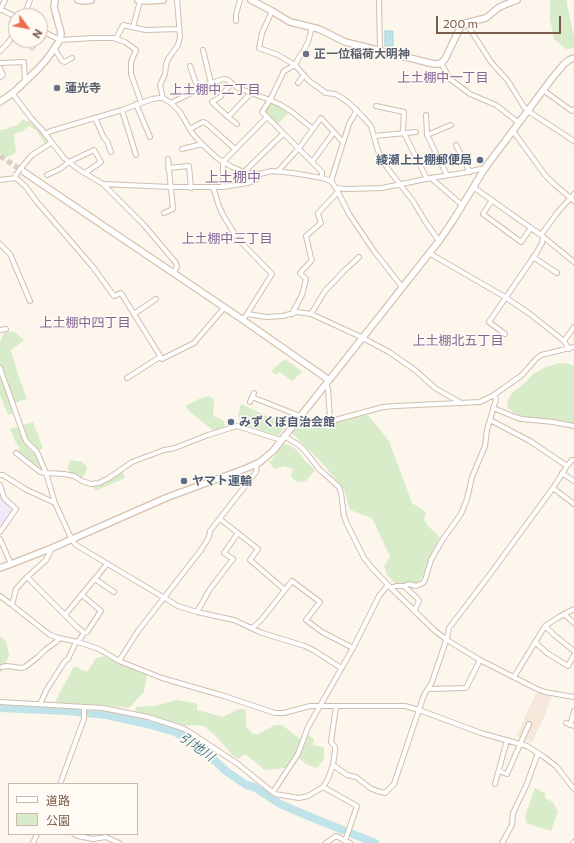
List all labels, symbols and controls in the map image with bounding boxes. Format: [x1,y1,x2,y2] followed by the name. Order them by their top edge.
[8,8,48,48] north arrow
[438,8,563,34] scale bar
[443,16,478,30] text: 200 m
[30,27,45,41] text: N
[314,47,410,61] place label: 正一位稲荷大明神
[301,49,311,59] marker: 正一位稲荷大明神
[398,70,488,86] district label: 上土棚中一丁目
[65,81,101,95] place label: 蓮光寺
[170,82,260,98] district label: 上土棚中二丁目
[52,83,62,93] marker: 蓮光寺
[376,153,472,167] place label: 綾瀬上土棚郵便局
[475,155,485,165] marker: 綾瀬上土棚郵便局
[205,169,261,185] district label: 上土棚中
[182,231,272,247] district label: 上土棚中三丁目
[40,315,130,331] district label: 上土棚中四丁目
[413,333,503,349] district label: 上土棚北五丁目
[239,415,335,429] place label: みずくぼ自治会館
[226,417,236,427] marker: みずくぼ自治会館
[192,474,252,488] place label: ヤマト運輸
[179,476,189,486] marker: ヤマト運輸
[177,729,217,765] water label: 引地川
[8,783,138,835] legend
[46,793,70,807] text: 道路
[46,813,70,827] text: 公園

